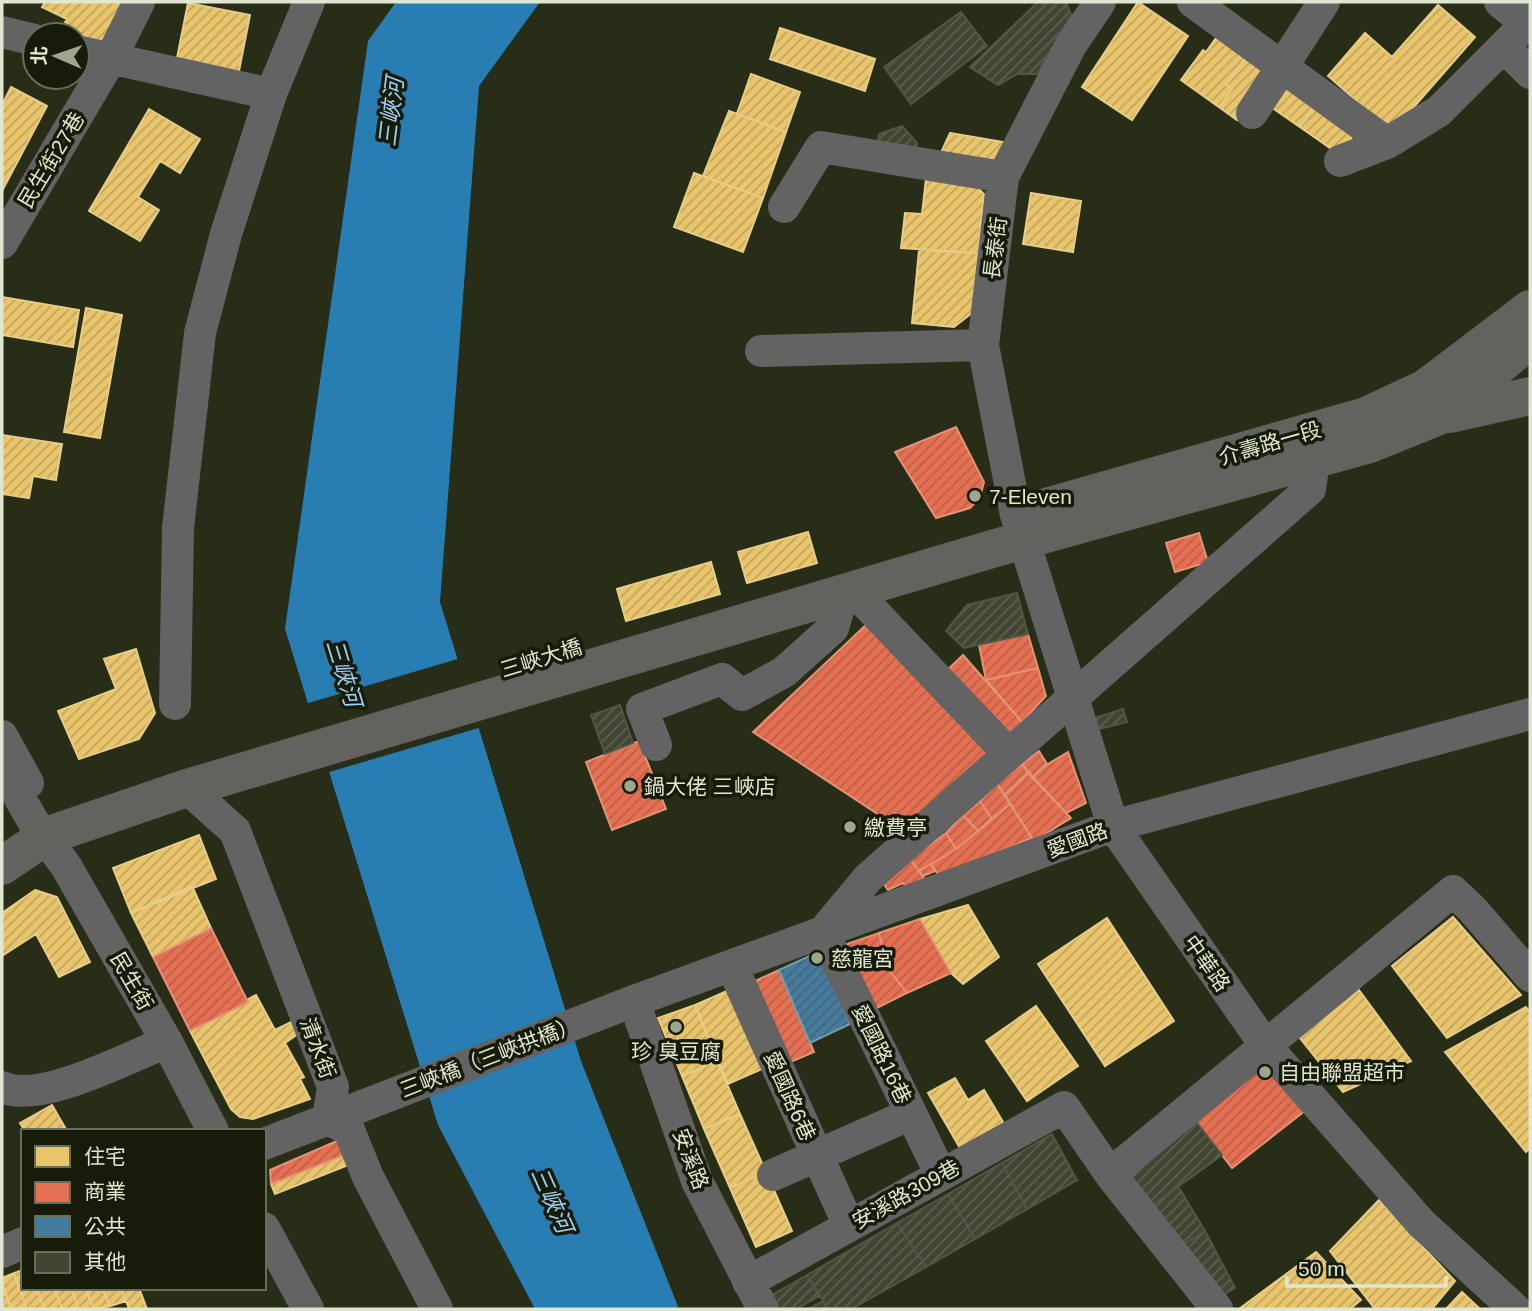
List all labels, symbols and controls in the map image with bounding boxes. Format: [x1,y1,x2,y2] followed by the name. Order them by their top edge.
[21,21,91,91] north arrow
[29,46,50,65] text: 北
[374,72,409,148] water label: 三峽河
[13,108,89,212] street label: 民生街27巷
[980,215,1010,281] street label: 長泰街
[1216,417,1324,469] street label: 介壽路一段
[989,485,1072,508] place label: 7-Eleven
[967,488,983,504] marker: 7-Eleven
[497,635,585,681] street label: 三峽大橋
[321,636,368,714] water label: 三峽河
[644,775,776,798] place label: 鍋大佬 三峽店
[622,778,638,794] marker: 鍋大佬 三峽店
[864,816,927,839] place label: 繳費亭
[1043,818,1111,862] street label: 愛國路
[842,819,858,835] marker: 繳費亭
[1180,931,1234,995] street label: 中華路
[831,947,894,970] place label: 慈龍宮
[106,948,158,1014] street label: 民生街
[809,950,825,966] marker: 慈龍宮
[848,1001,916,1107] street label: 愛國路16巷
[397,1012,581,1102] street label: 三峽橋（三峽拱橋）
[296,1014,340,1082] street label: 清水街
[668,1019,684,1035] marker: 珍 臭豆腐
[631,1040,721,1063] place label: 珍 臭豆腐
[760,1048,820,1144] street label: 愛國路6巷
[1279,1061,1405,1084] place label: 自由聯盟超市
[1257,1064,1273,1080] marker: 自由聯盟超市
[669,1125,713,1193] street label: 安溪路
[21,1129,266,1290] legend
[84,1145,126,1168] text: 住宅
[848,1155,964,1233] street label: 安溪路309巷
[526,1163,580,1240] water label: 三峽河
[84,1180,126,1203] text: 商業
[84,1215,126,1238] text: 公共
[1287,1244,1446,1288] scale bar
[84,1250,126,1273] text: 其他
[1298,1257,1345,1280] text: 50 m

